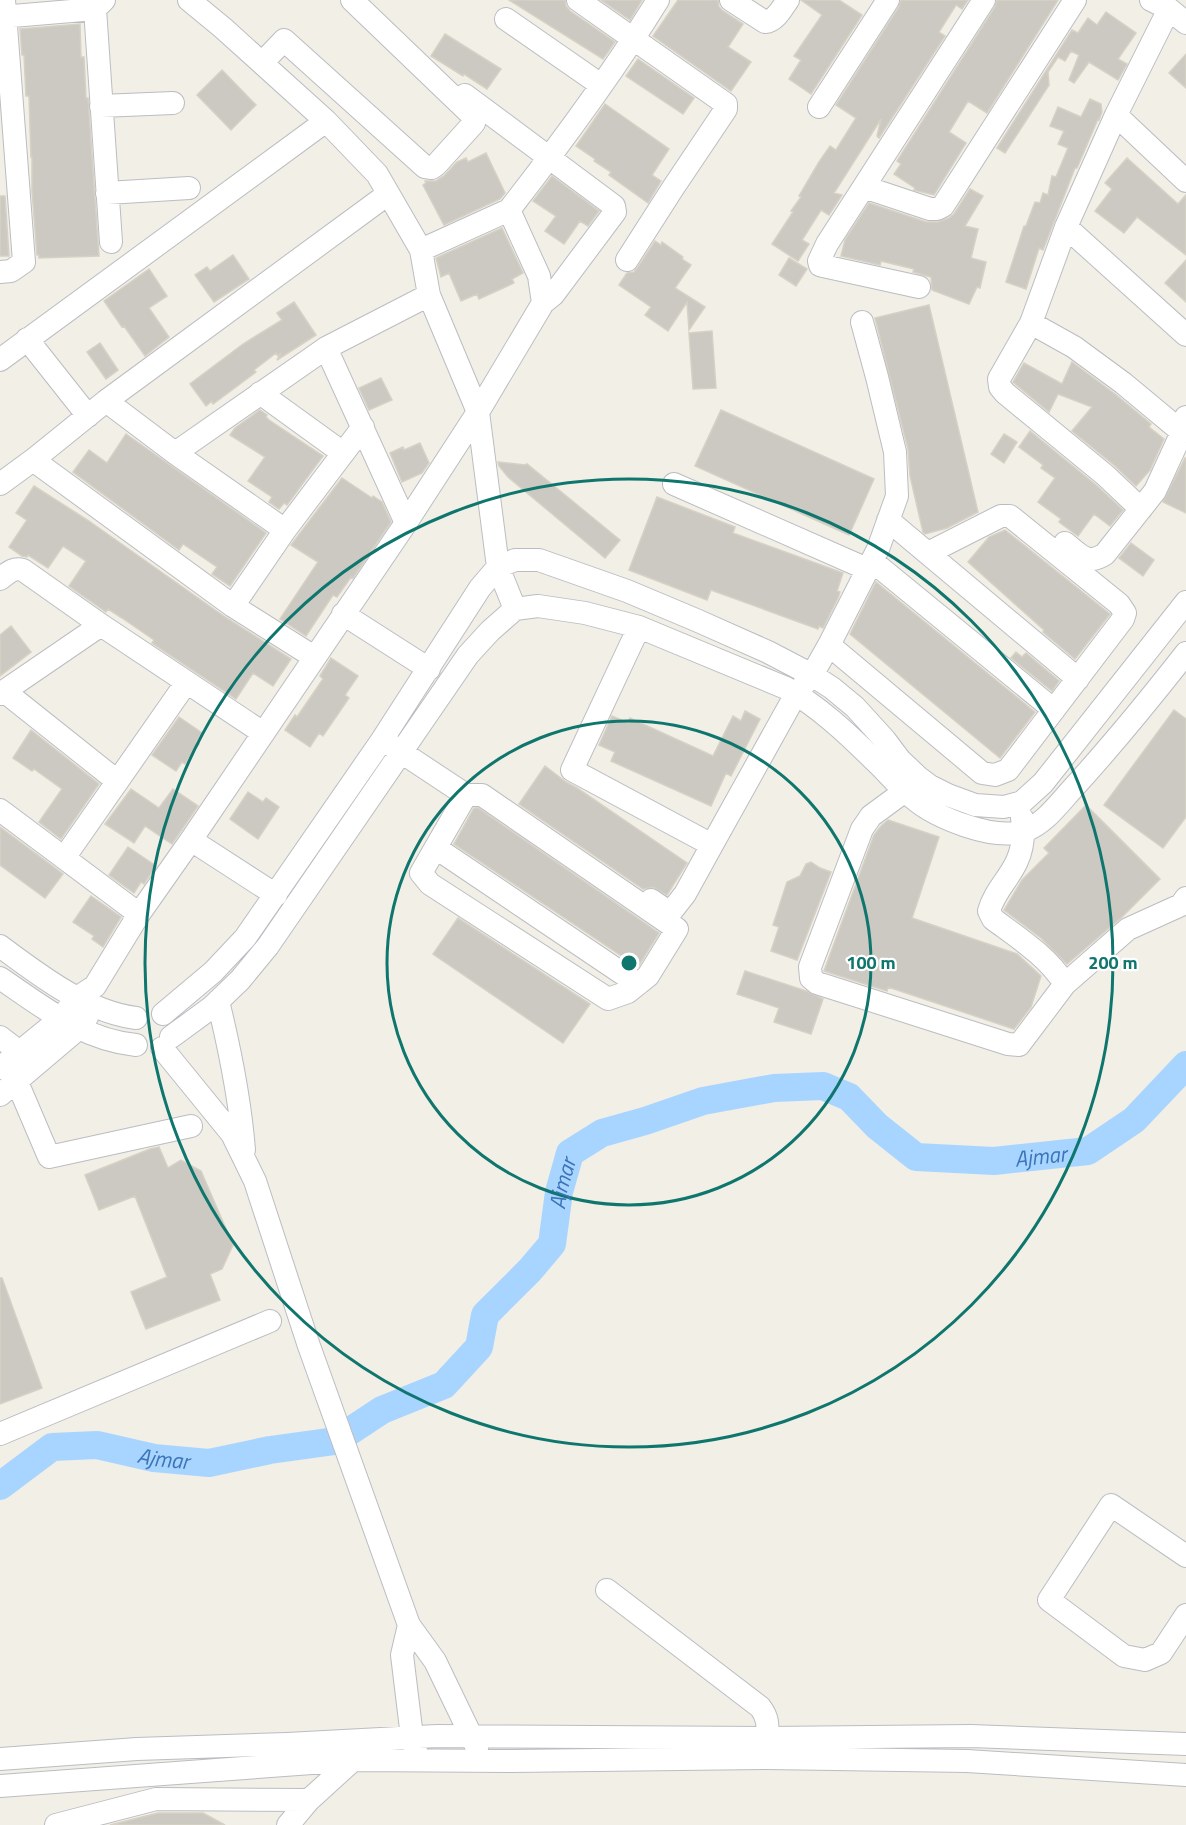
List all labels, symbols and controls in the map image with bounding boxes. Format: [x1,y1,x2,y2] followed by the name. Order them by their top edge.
[846,949,896,976] text: 100 m
[1088,949,1138,976] text: 200 m
[619,953,639,973] centre of rings
[1013,1136,1071,1176] water label: Ajmar
[540,1151,586,1211] water label: Ajmar
[134,1438,194,1478] water label: Ajmar

